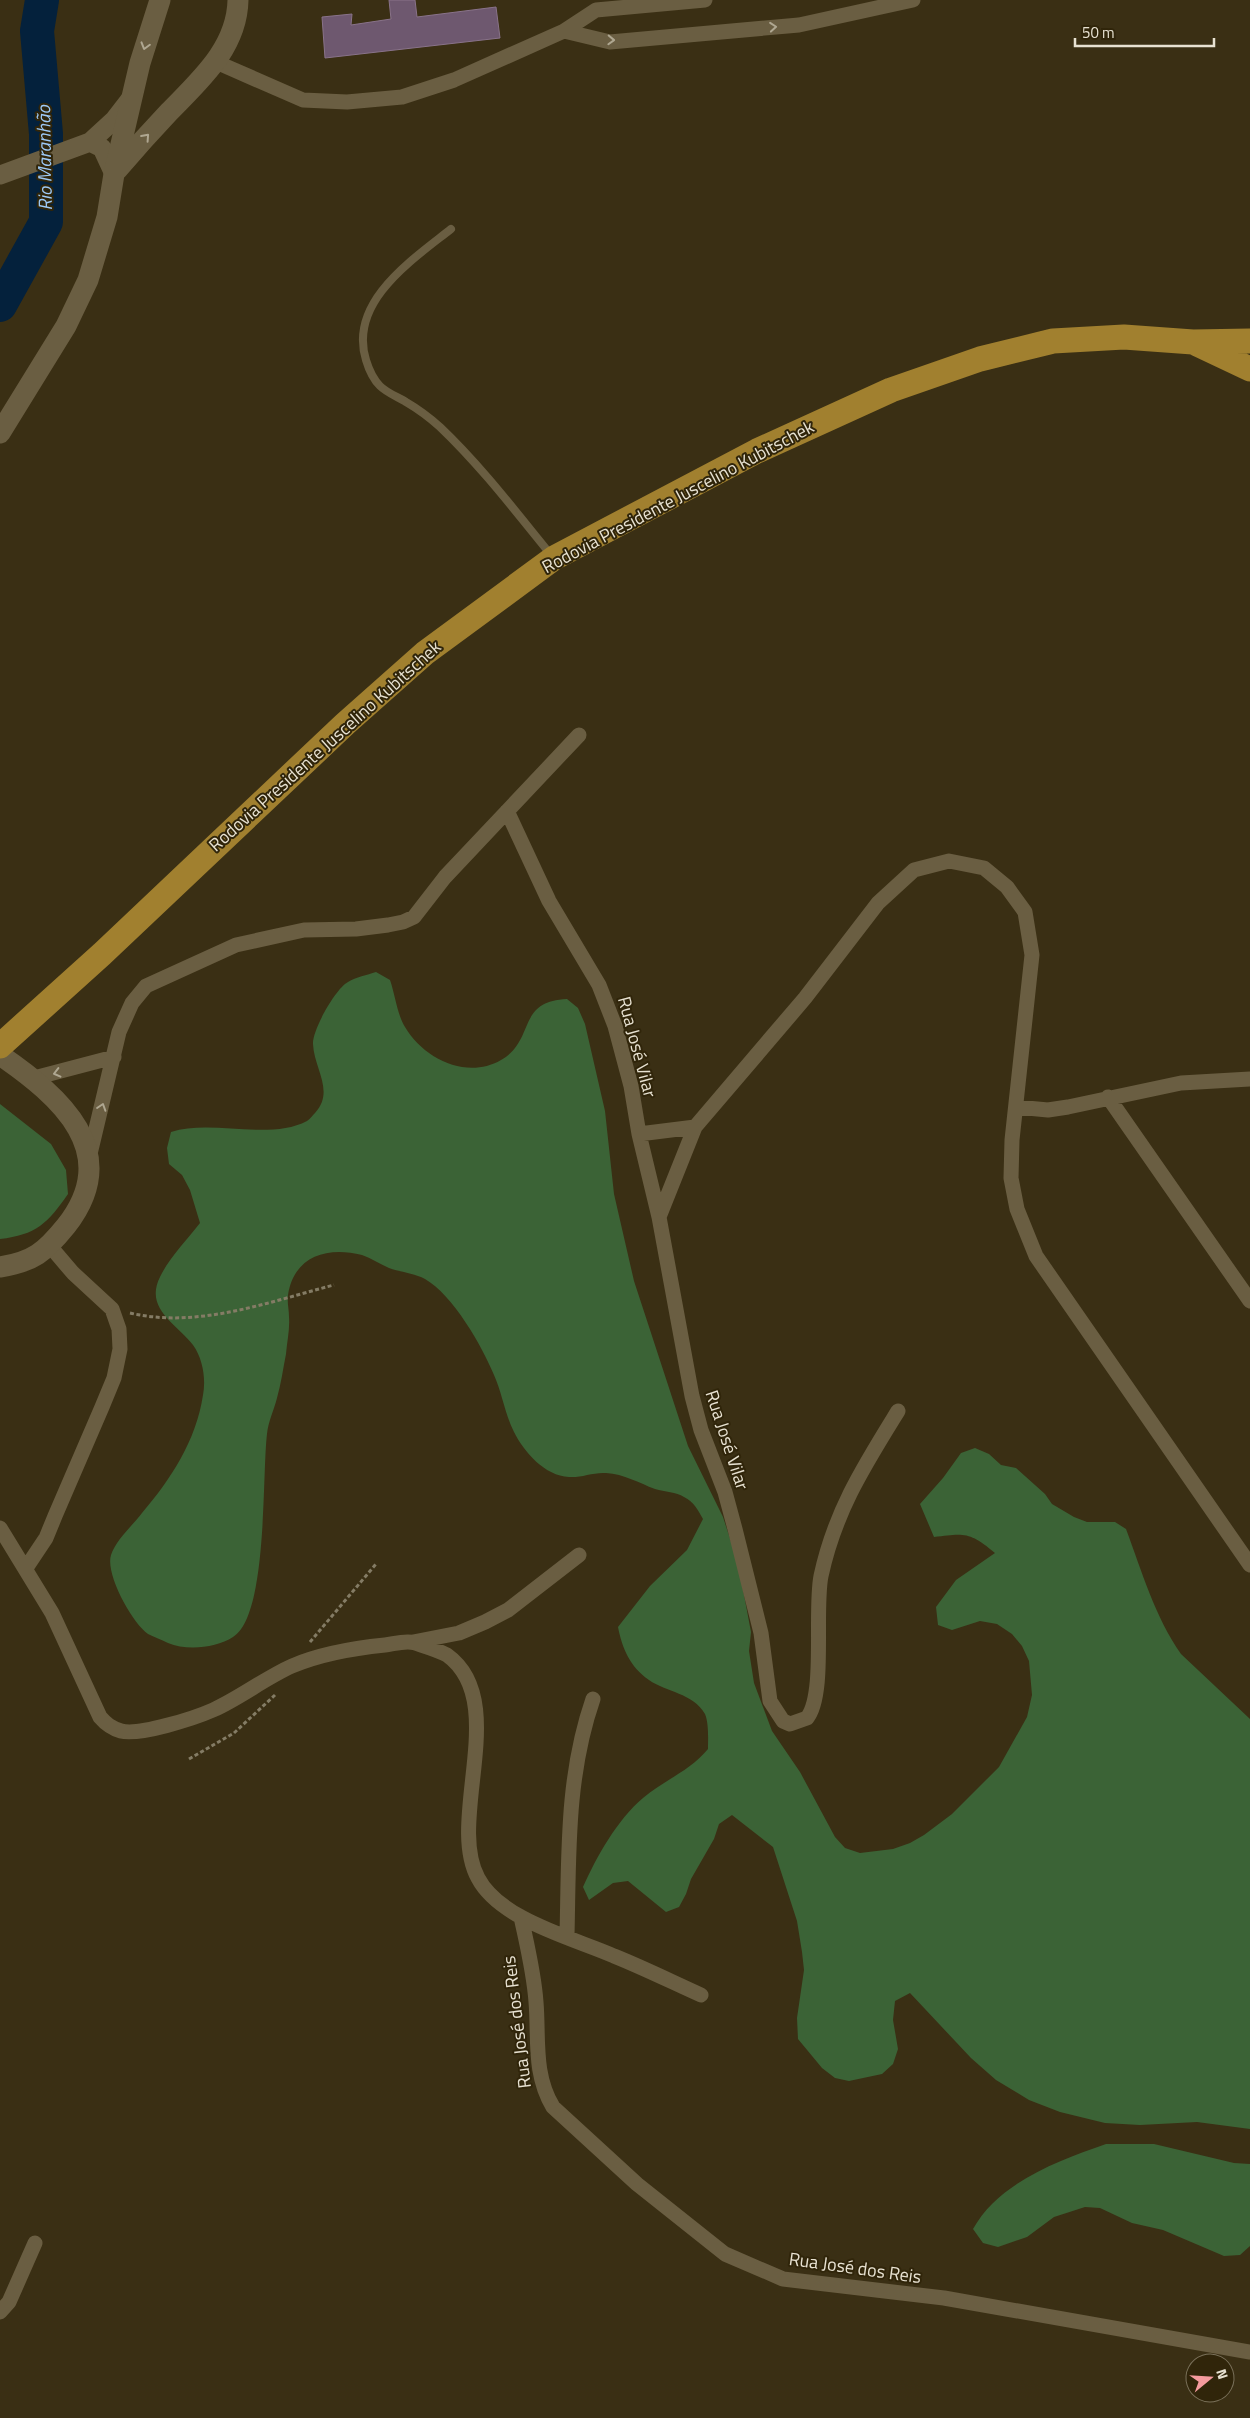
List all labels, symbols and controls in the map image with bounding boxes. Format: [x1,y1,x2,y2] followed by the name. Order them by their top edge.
[1075,15,1214,47] scale bar
[1082,21,1115,44] text: 50 m
[769,22,777,33] one-way arrow
[608,35,616,46] one-way arrow
[141,42,151,50] one-way arrow
[28,104,59,211] water label: Rio Maranhão
[140,133,149,142] one-way arrow
[537,413,819,580] street label: Rodovia Presidente Juscelino Kubitschek
[202,633,447,858] street label: Rodovia Presidente Juscelino Kubitschek
[611,993,664,1100] street label: Rua José Vilar
[54,1067,62,1077] one-way arrow
[96,1103,106,1112] one-way arrow
[699,1386,756,1493] street label: Rua José Vilar
[495,1954,538,2090] street label: Rua José dos Reis
[787,2245,923,2290] street label: Rua José dos Reis
[1185,2353,1235,2403] north arrow
[1211,2366,1234,2382] text: N

